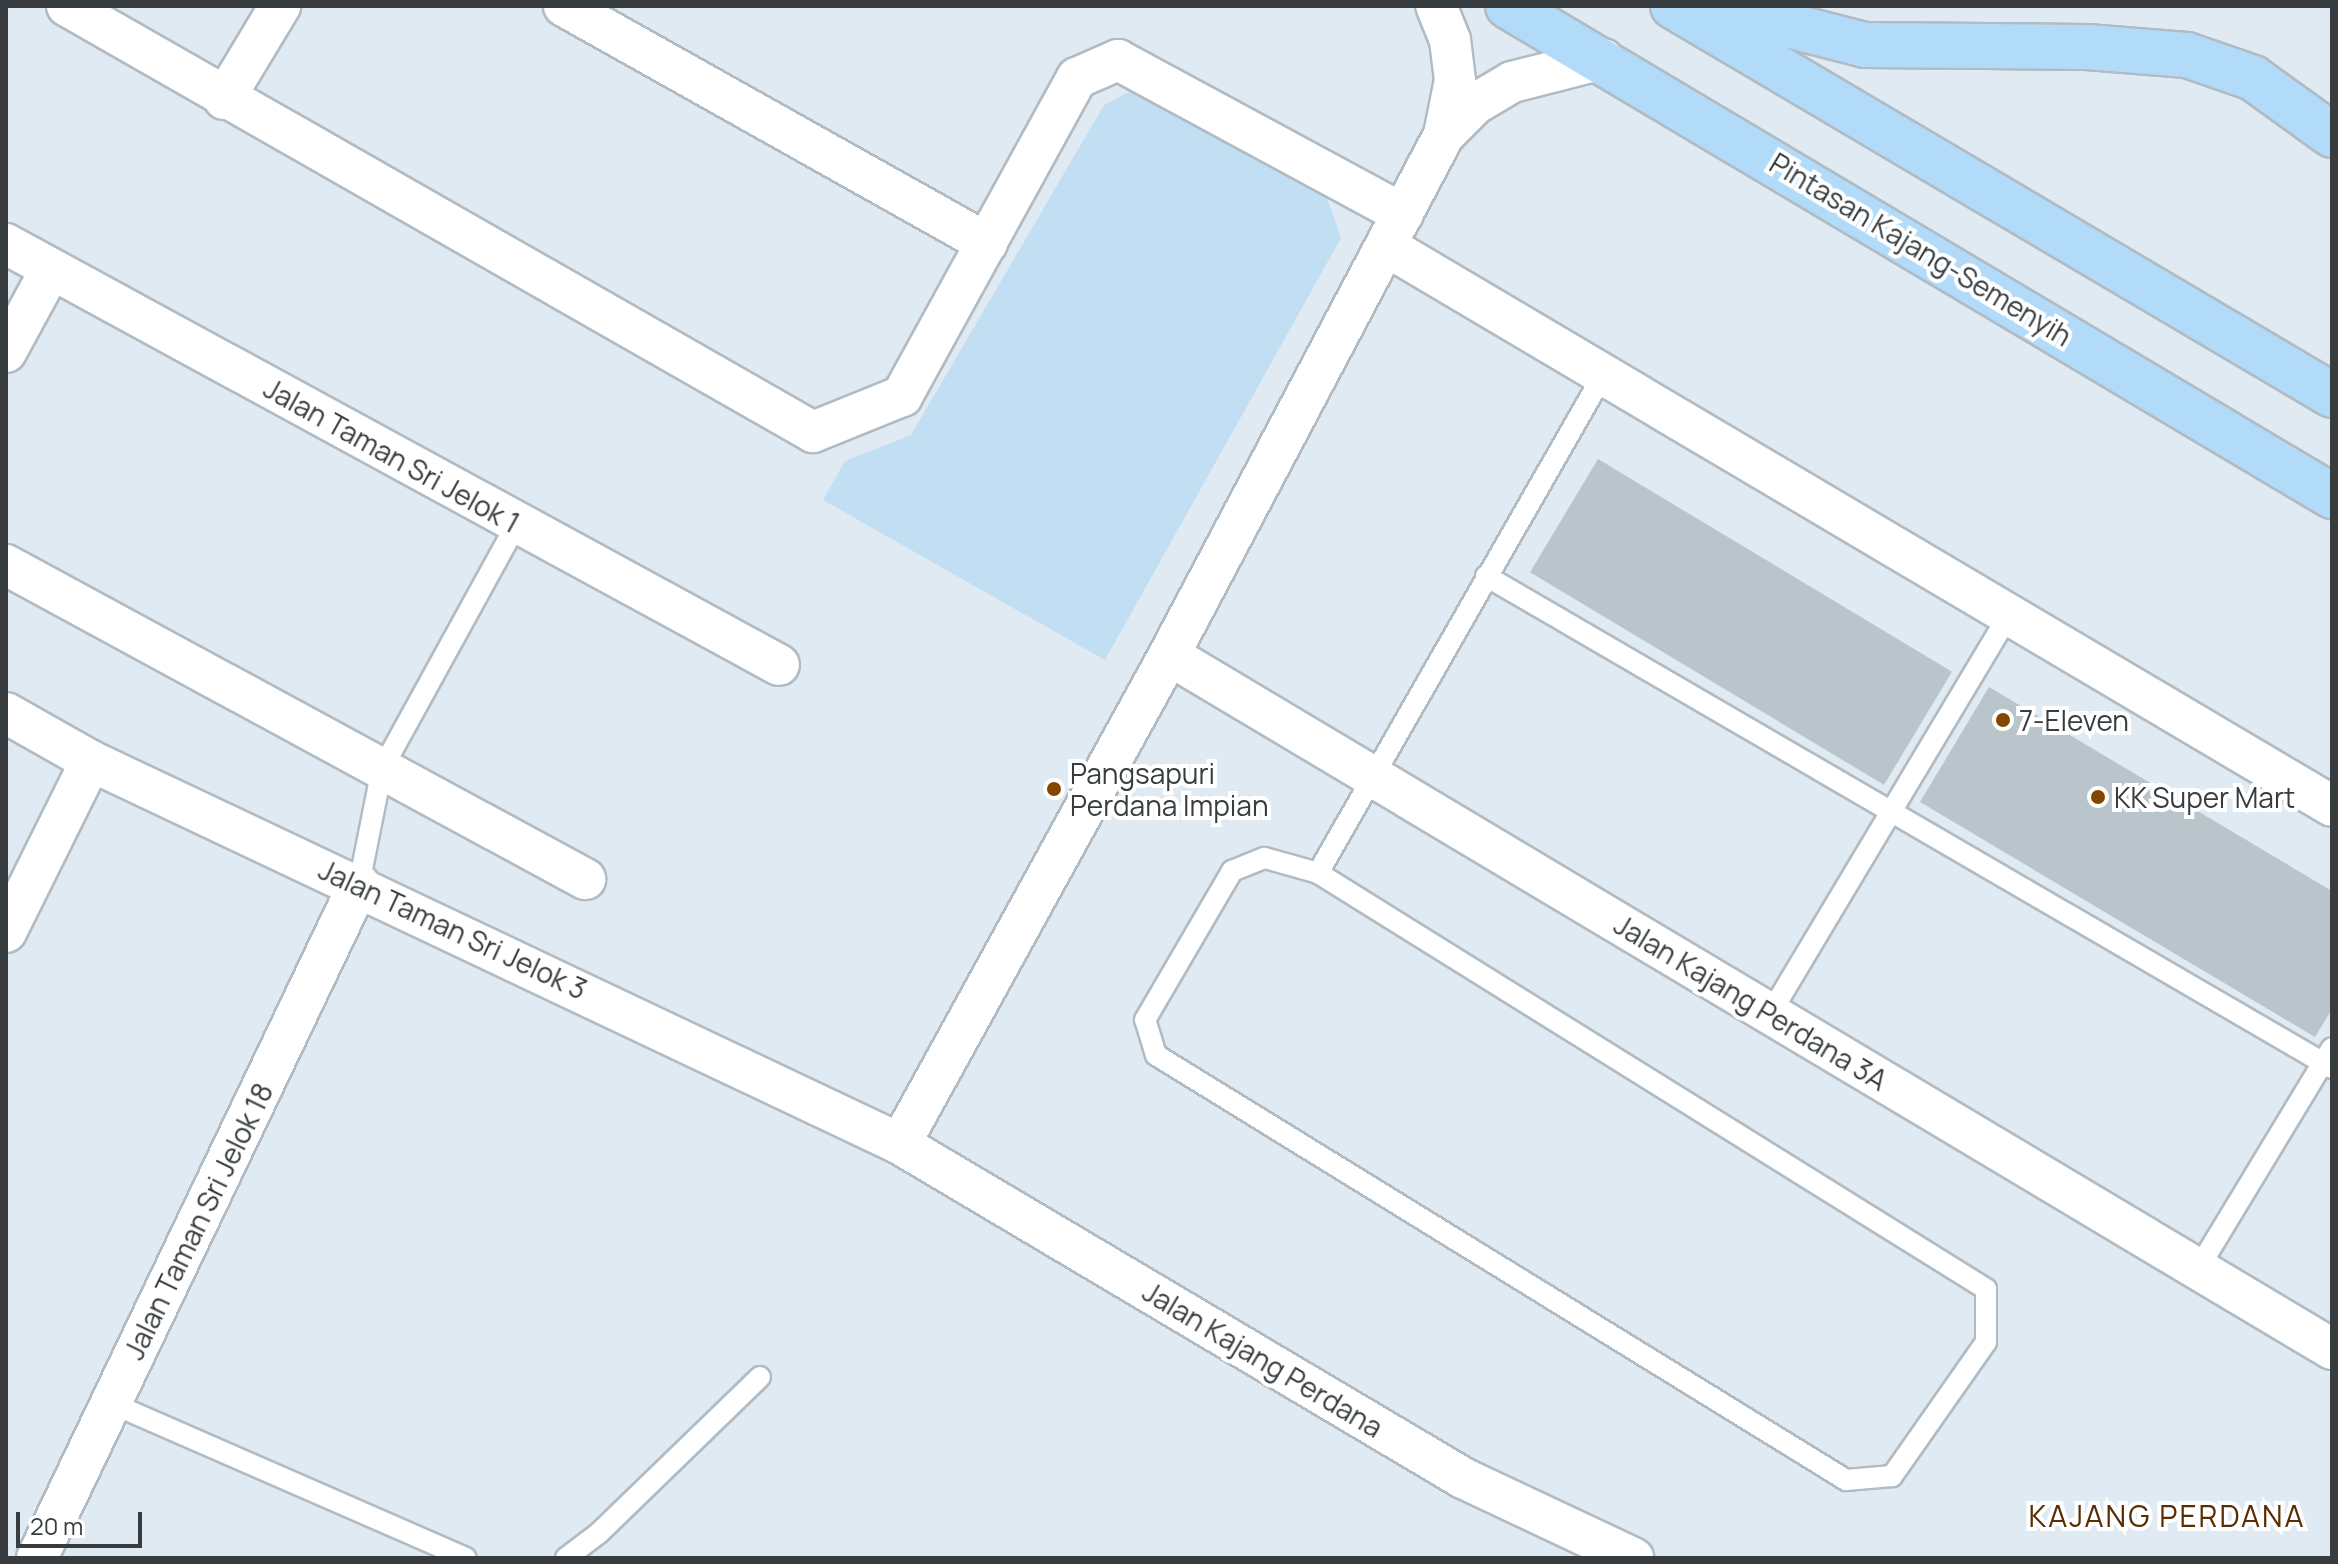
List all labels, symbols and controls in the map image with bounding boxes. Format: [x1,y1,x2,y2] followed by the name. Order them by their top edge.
[1764,146,2078,352] street label: Pintasan Kajang-Semenyih
[258,371,526,539] street label: Jalan Taman Sri Jelok 1
[2019,703,2129,737] place label: 7-Eleven
[1994,711,2012,729] marker: 7-Eleven
[1070,756,1269,822] place label: Pangsapuri Perdana Impian
[1045,780,1063,798] marker: Pangsapuri Perdana Impian
[2114,780,2296,814] place label: KK Super Mart
[2089,788,2107,806] marker: KK Super Mart
[314,852,592,1006] street label: Jalan Taman Sri Jelok 3
[1608,907,1894,1097] street label: Jalan Kajang Perdana 3A
[116,1077,280,1365] street label: Jalan Taman Sri Jelok 18
[1137,1274,1389,1444] street label: Jalan Kajang Perdana
[20,1496,146,1546] scale bar
[2028,1498,2306,1534] district label: KAJANG PERDANA
[30,1509,83,1542] text: 20 m

